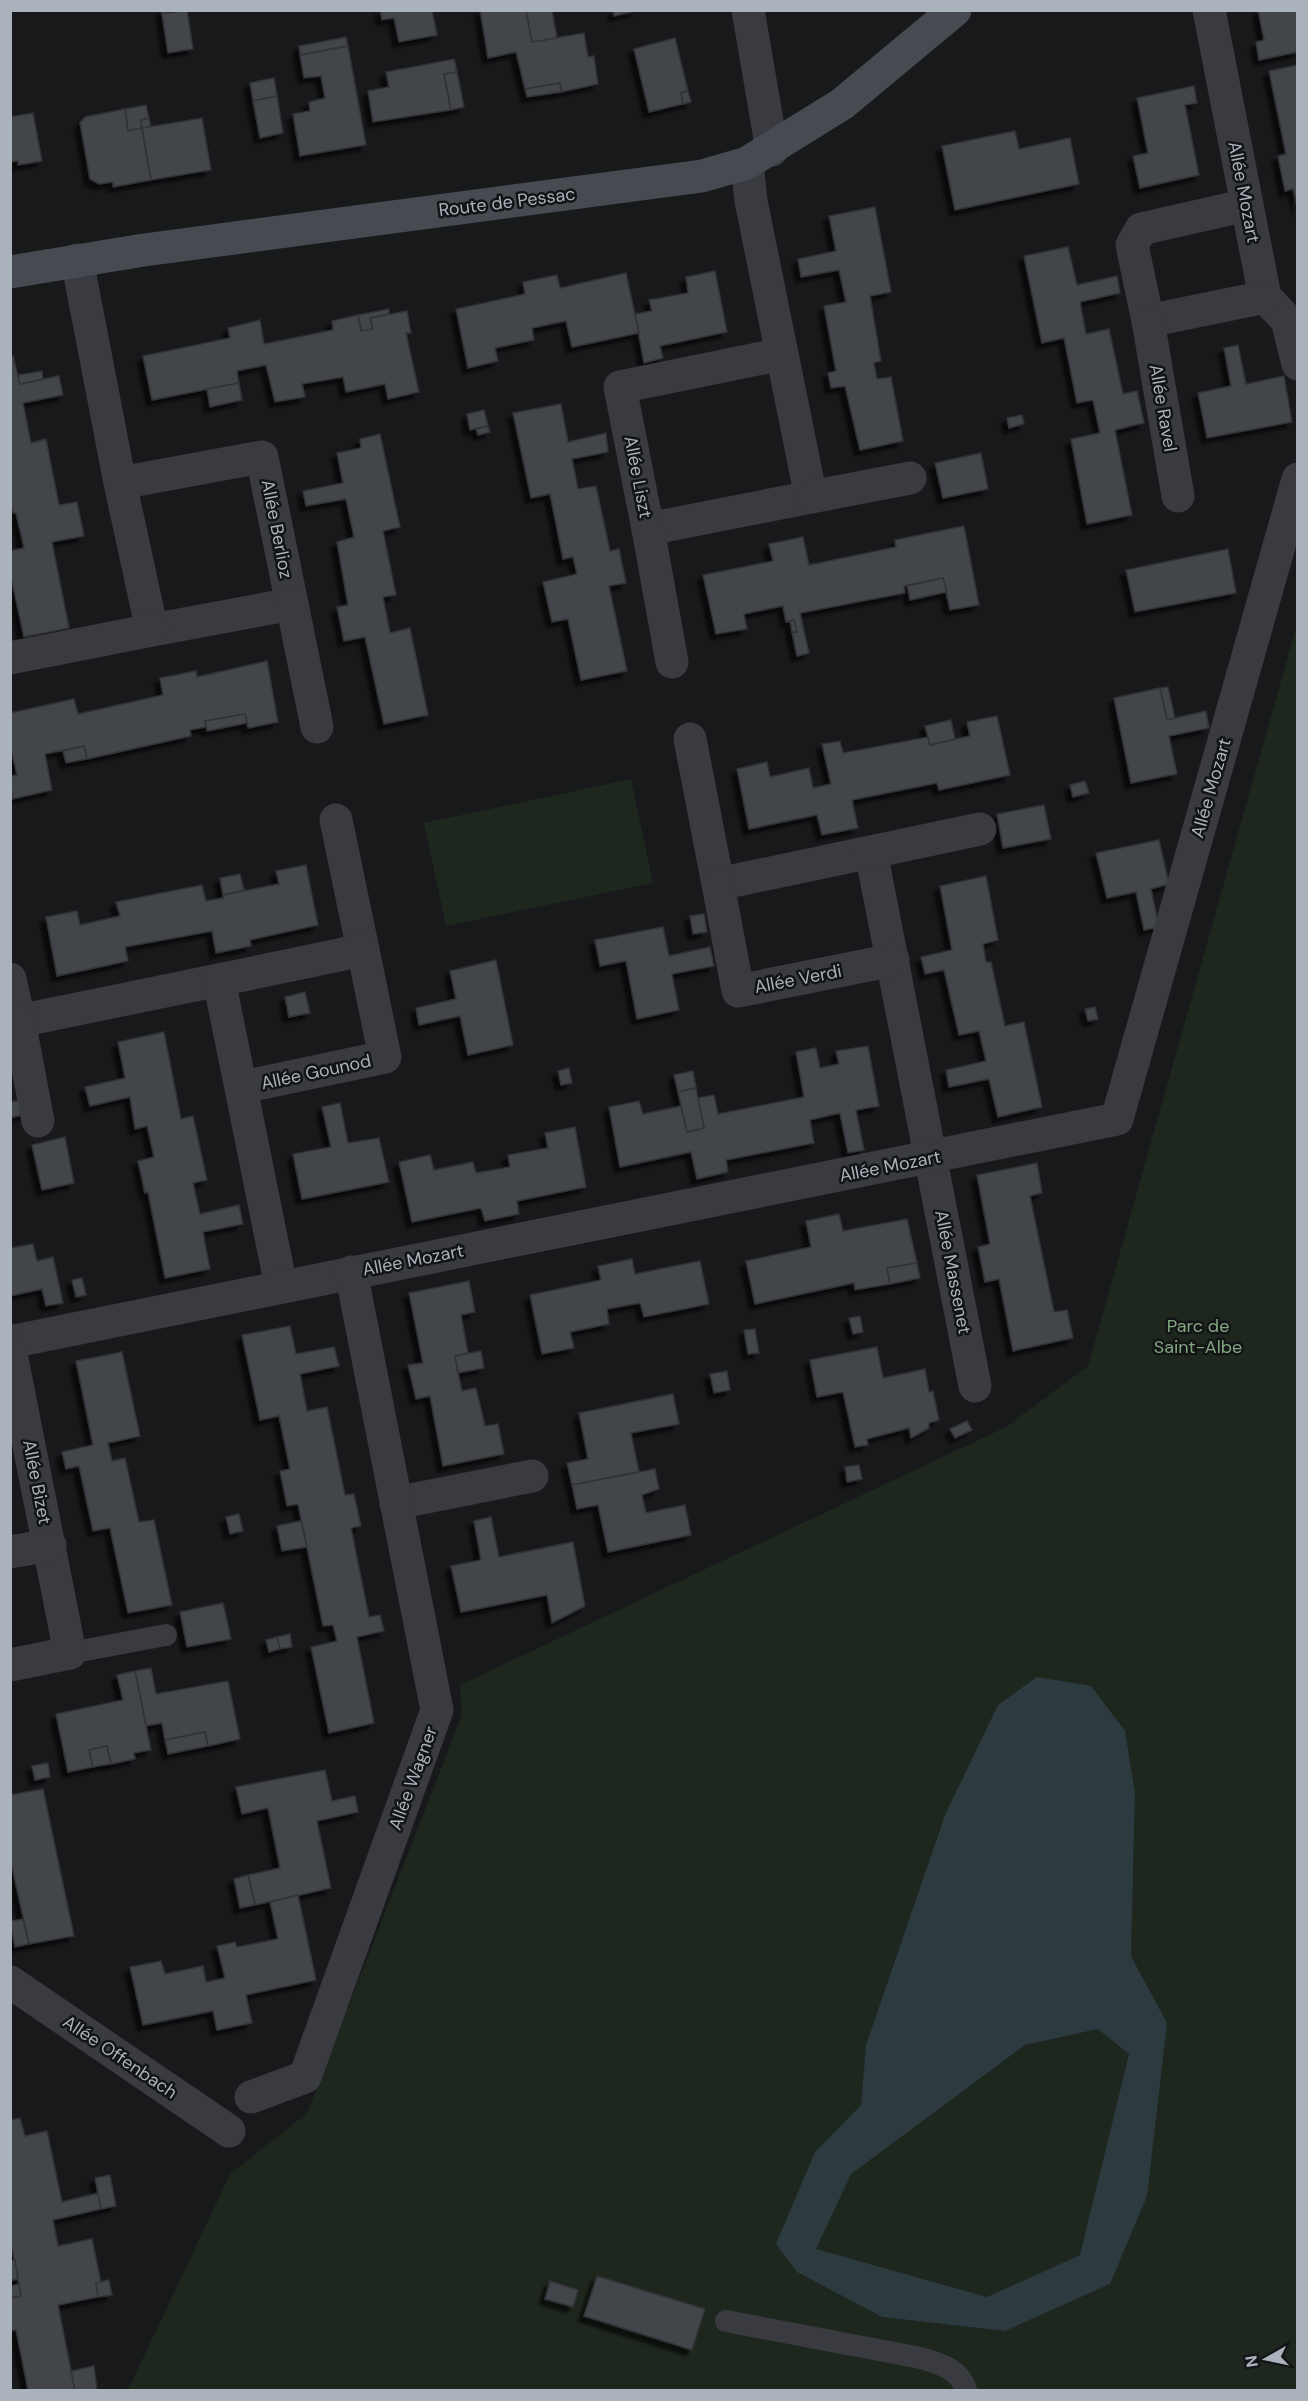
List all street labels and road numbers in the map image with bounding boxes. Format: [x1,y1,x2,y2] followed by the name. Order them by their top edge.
[1222,139,1266,245] street label: Allée Mozart
[437,182,577,222] street label: Route de Pessac
[1144,362,1182,454] street label: Allée Ravel
[618,434,658,520] street label: Allée Liszt
[256,478,298,580] street label: Allée Berlioz
[1185,735,1237,841] street label: Allée Mozart
[752,959,844,999] street label: Allée Verdi
[259,1049,373,1095] street label: Allée Gounod
[837,1144,943,1188] street label: Allée Mozart
[929,1208,977,1336] street label: Allée Massenet
[360,1238,466,1282] street label: Allée Mozart
[17,1438,57,1526] street label: Allée Bizet
[383,1722,443,1833] street label: Allée Wagner
[58,2010,182,2104] street label: Allée Offenbach

